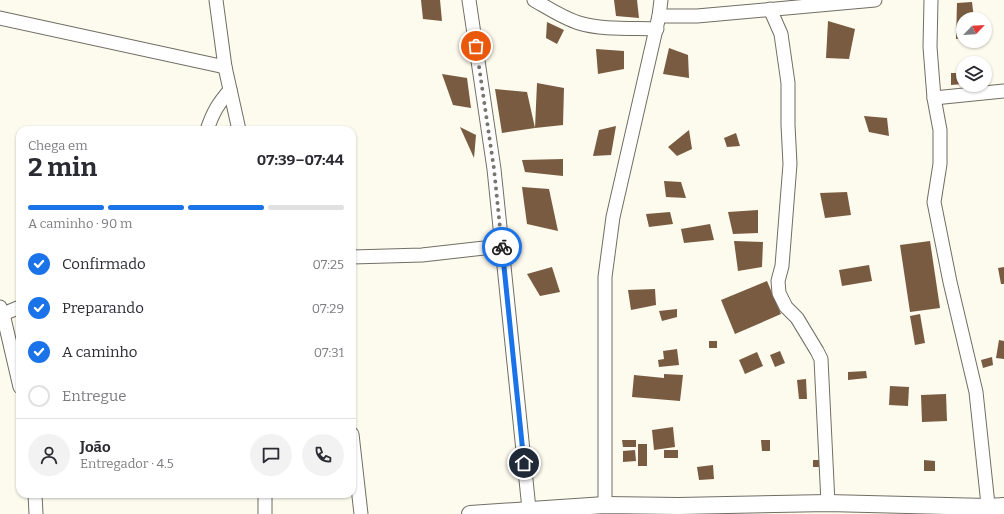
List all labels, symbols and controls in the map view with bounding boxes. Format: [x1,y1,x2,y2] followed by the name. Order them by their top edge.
[956,12,992,48] north arrow
[956,12,992,92] map controls
[459,29,493,63] pin
[465,35,487,57] icon: bag
[956,56,992,92] button: layers
[28,138,88,153] text: Chega em
[257,151,344,169] text: 07:39–07:44
[28,152,97,183] text: 2 min
[28,216,132,231] text: A caminho · 90 m
[482,227,522,267] courier
[491,236,513,258] icon: bike
[28,253,50,275] icon: check
[62,255,146,273] text: Confirmado
[312,257,344,272] text: 07:25
[28,297,50,319] icon: check
[62,299,144,317] text: Preparando
[312,301,344,316] text: 07:29
[28,341,50,363] icon: check
[62,343,138,361] text: A caminho
[314,345,344,360] text: 07:31
[62,387,126,405] text: Entregue
[28,434,70,476] button: person
[250,434,292,476] button: chat
[302,434,344,476] button: phone
[80,438,111,456] text: João
[507,446,541,480] pin
[513,452,535,474] icon: home
[80,456,174,471] text: Entregador · 4.5

